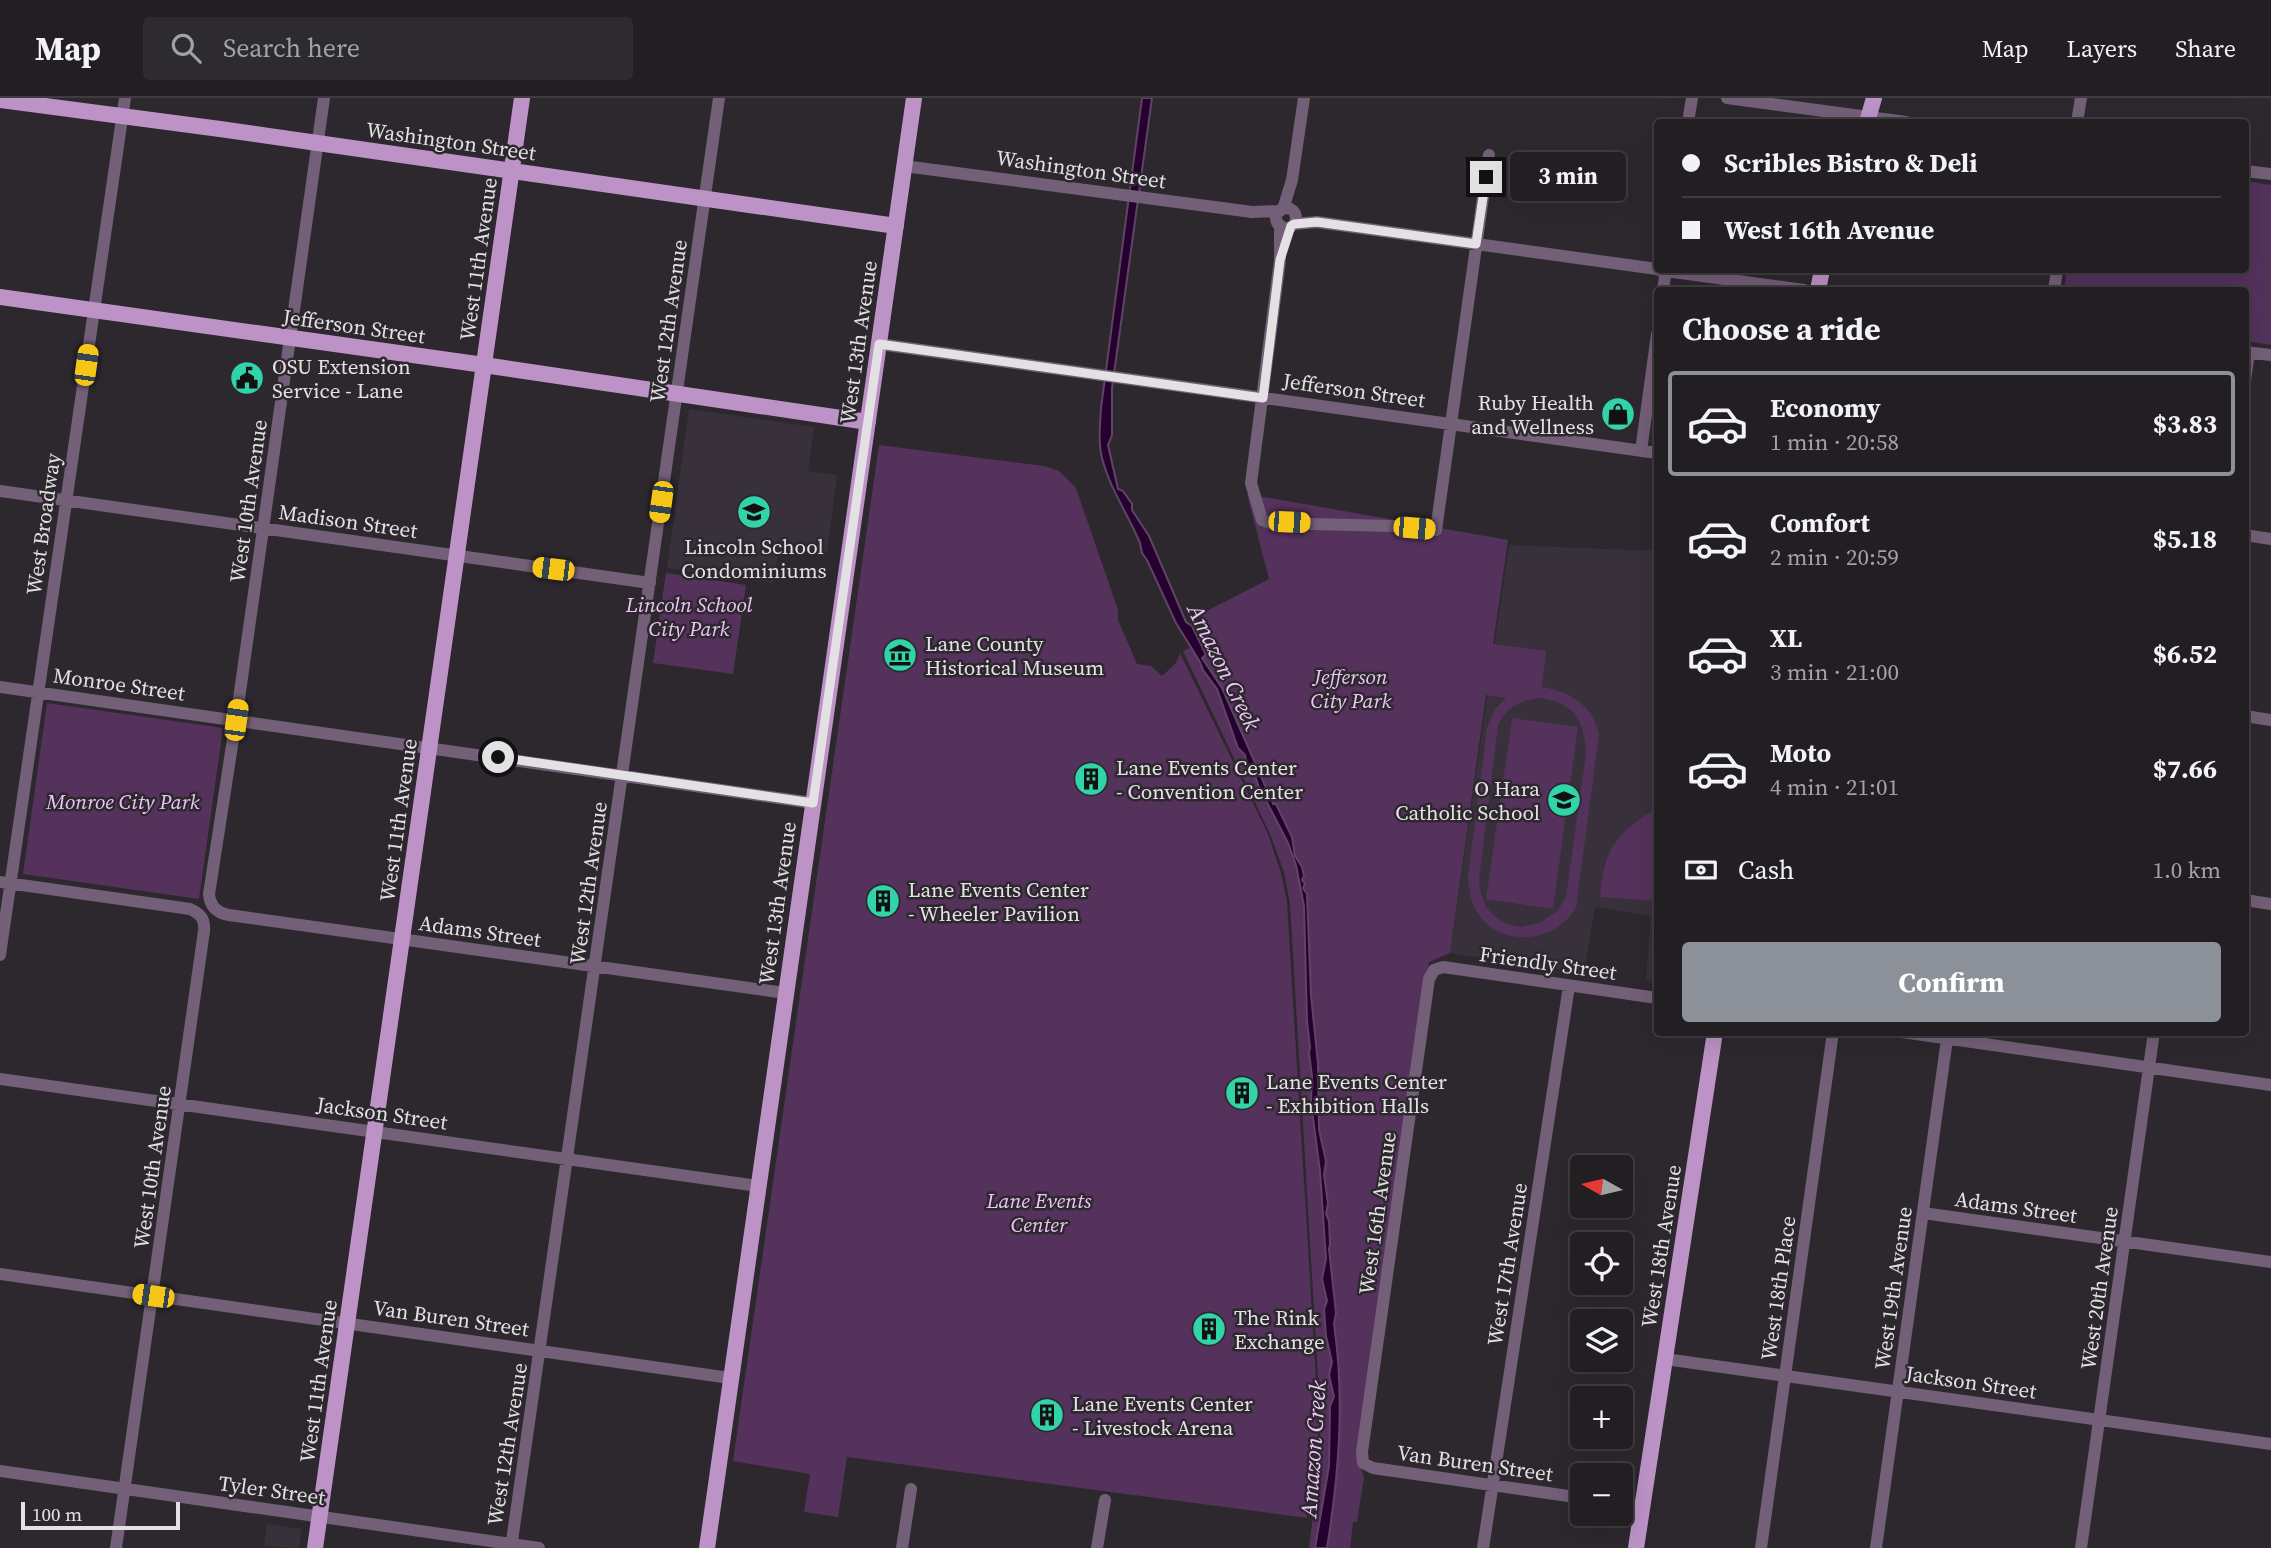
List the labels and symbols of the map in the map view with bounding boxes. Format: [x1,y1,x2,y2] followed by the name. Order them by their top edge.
[364,115,538,167] street label: Washington Street
[994,143,1168,195] street label: Washington Street
[1510,153,1626,202] callout: 3 min
[1470,161,1502,193] route end
[452,176,504,342] street label: West 11th Avenue
[642,238,694,404] street label: West 12th Avenue
[832,259,884,425] street label: West 13th Avenue
[280,302,427,350] street label: Jefferson Street
[73,343,100,387] car
[272,352,411,405] place label: OSU Extension Service - Lane
[228,359,266,397] public building icon: OSU Extension Service - Lane
[1280,366,1427,414] street label: Jefferson Street
[1471,388,1594,441] place label: Ruby Health and Wellness
[1599,395,1637,433] shop icon: Ruby Health and Wellness
[222,418,274,584] street label: West 10th Avenue
[19,451,67,597] street label: West Broadway
[648,480,675,524] car
[735,493,773,531] school or university icon: Lincoln School Condominiums
[277,497,419,545] street label: Madison Street
[1268,511,1311,533] car
[1393,516,1436,540] car
[681,532,827,585] place label: Lincoln School Condominiums
[531,556,576,582] car
[625,590,752,643] park label: Lincoln School City Park
[1179,596,1269,736] water label: Amazon Creek
[925,629,1104,682] place label: Lane County Historical Museum
[881,636,919,674] museum icon: Lane County Historical Museum
[51,660,187,708] street label: Monroe Street
[1311,662,1392,715] park label: Jefferson City Park
[223,698,250,742] car
[372,737,424,903] street label: West 11th Avenue
[482,741,514,773] route start
[1116,753,1303,806] place label: Lane Events Center - Convention Center
[1072,760,1110,798] building icon: Lane Events Center - Convention Center
[1395,774,1540,827] place label: O Hara Catholic School
[1545,781,1583,819] school or university icon: O Hara Catholic School
[45,787,200,816] park label: Monroe City Park
[562,800,614,966] street label: West 12th Avenue
[751,820,803,986] street label: West 13th Avenue
[908,875,1089,928] place label: Lane Events Center - Wheeler Pavilion
[864,882,902,920] building icon: Lane Events Center - Wheeler Pavilion
[417,908,543,954] street label: Adams Street
[1478,939,1619,987] street label: Friendly Street
[1266,1067,1447,1120] place label: Lane Events Center - Exhibition Halls
[1223,1074,1261,1112] building icon: Lane Events Center - Exhibition Halls
[126,1084,178,1250] street label: West 10th Avenue
[314,1089,449,1137] street label: Jackson Street
[1351,1130,1403,1296] street label: West 16th Avenue
[1570,1155,1633,1218] north arrow
[1634,1162,1688,1330] street label: West 18th Avenue
[1480,1180,1534,1348] street label: West 17th Avenue
[1953,1184,2079,1230] street label: Adams Street
[986,1186,1092,1239] park label: Lane Events Center
[1867,1205,1919,1371] street label: West 19th Avenue
[2073,1205,2125,1371] street label: West 20th Avenue
[1754,1214,1802,1362] street label: West 18th Place
[131,1283,176,1309] car
[371,1293,531,1343] street label: Van Buren Street
[292,1298,344,1464] street label: West 11th Avenue
[1234,1303,1325,1356] place label: The Rink Exchange
[1190,1310,1228,1348] building icon: The Rink Exchange
[1903,1358,2038,1406] street label: Jackson Street
[480,1360,534,1528] street label: West 12th Avenue
[1292,1379,1334,1521] water label: Amazon Creek
[1072,1389,1253,1442] place label: Lane Events Center - Livestock Arena
[1028,1396,1066,1434] building icon: Lane Events Center - Livestock Arena
[1395,1438,1555,1488] street label: Van Buren Street
[217,1468,327,1512] street label: Tyler Street
[21,1499,180,1531] scale bar

